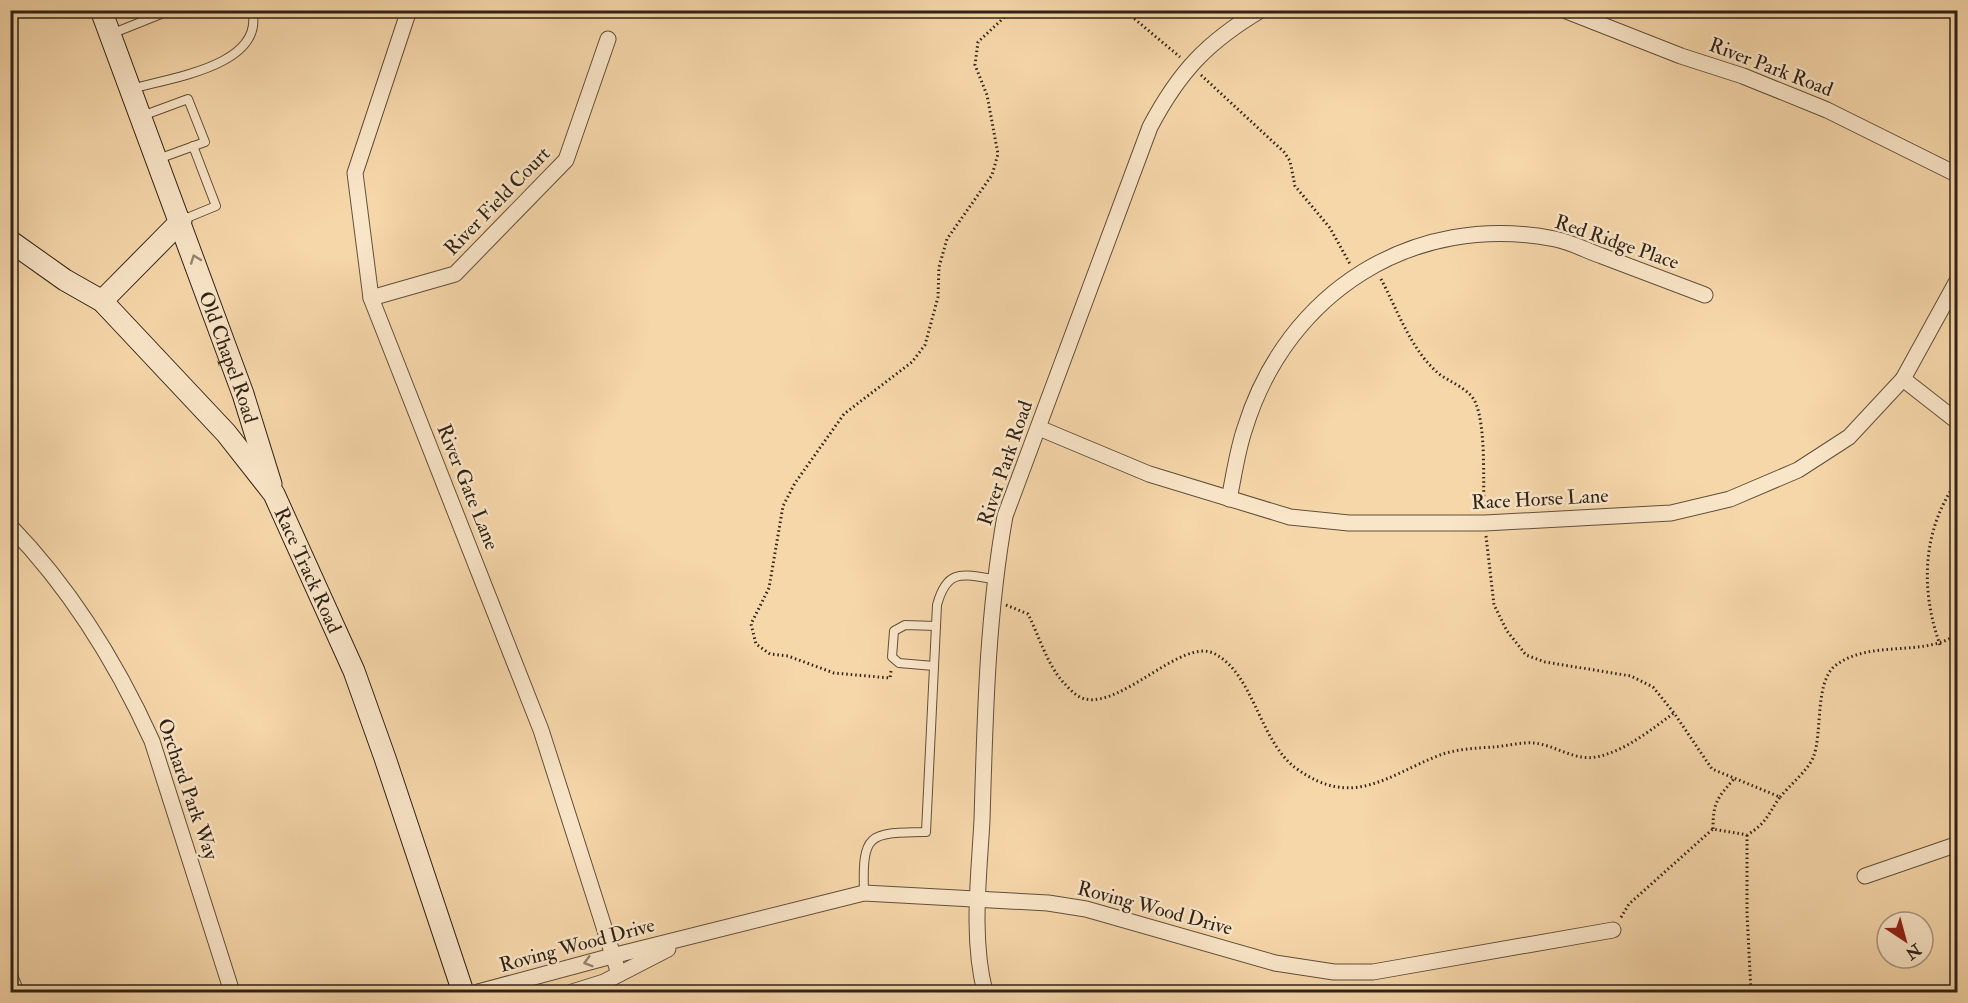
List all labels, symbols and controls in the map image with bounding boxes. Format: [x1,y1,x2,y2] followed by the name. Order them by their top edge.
[1706,32,1837,102] street label: River Park Road
[439,141,556,261] street label: River Field Court
[1552,209,1682,275] street label: Red Ridge Place
[189,255,202,265] one-way arrow
[194,288,264,426] street label: Old Chapel Road
[972,397,1038,529] street label: River Park Road
[431,420,505,554] street label: River Gate Lane
[1471,483,1609,515] street label: Race Horse Lane
[269,503,348,637] street label: Race Track Road
[152,715,224,864] street label: Orchard Park Way
[1075,875,1235,941] street label: Roving Wood Drive
[1875,910,1935,970] north arrow
[497,912,657,978] street label: Roving Wood Drive
[1901,938,1926,964] text: N
[584,955,594,967] one-way arrow

